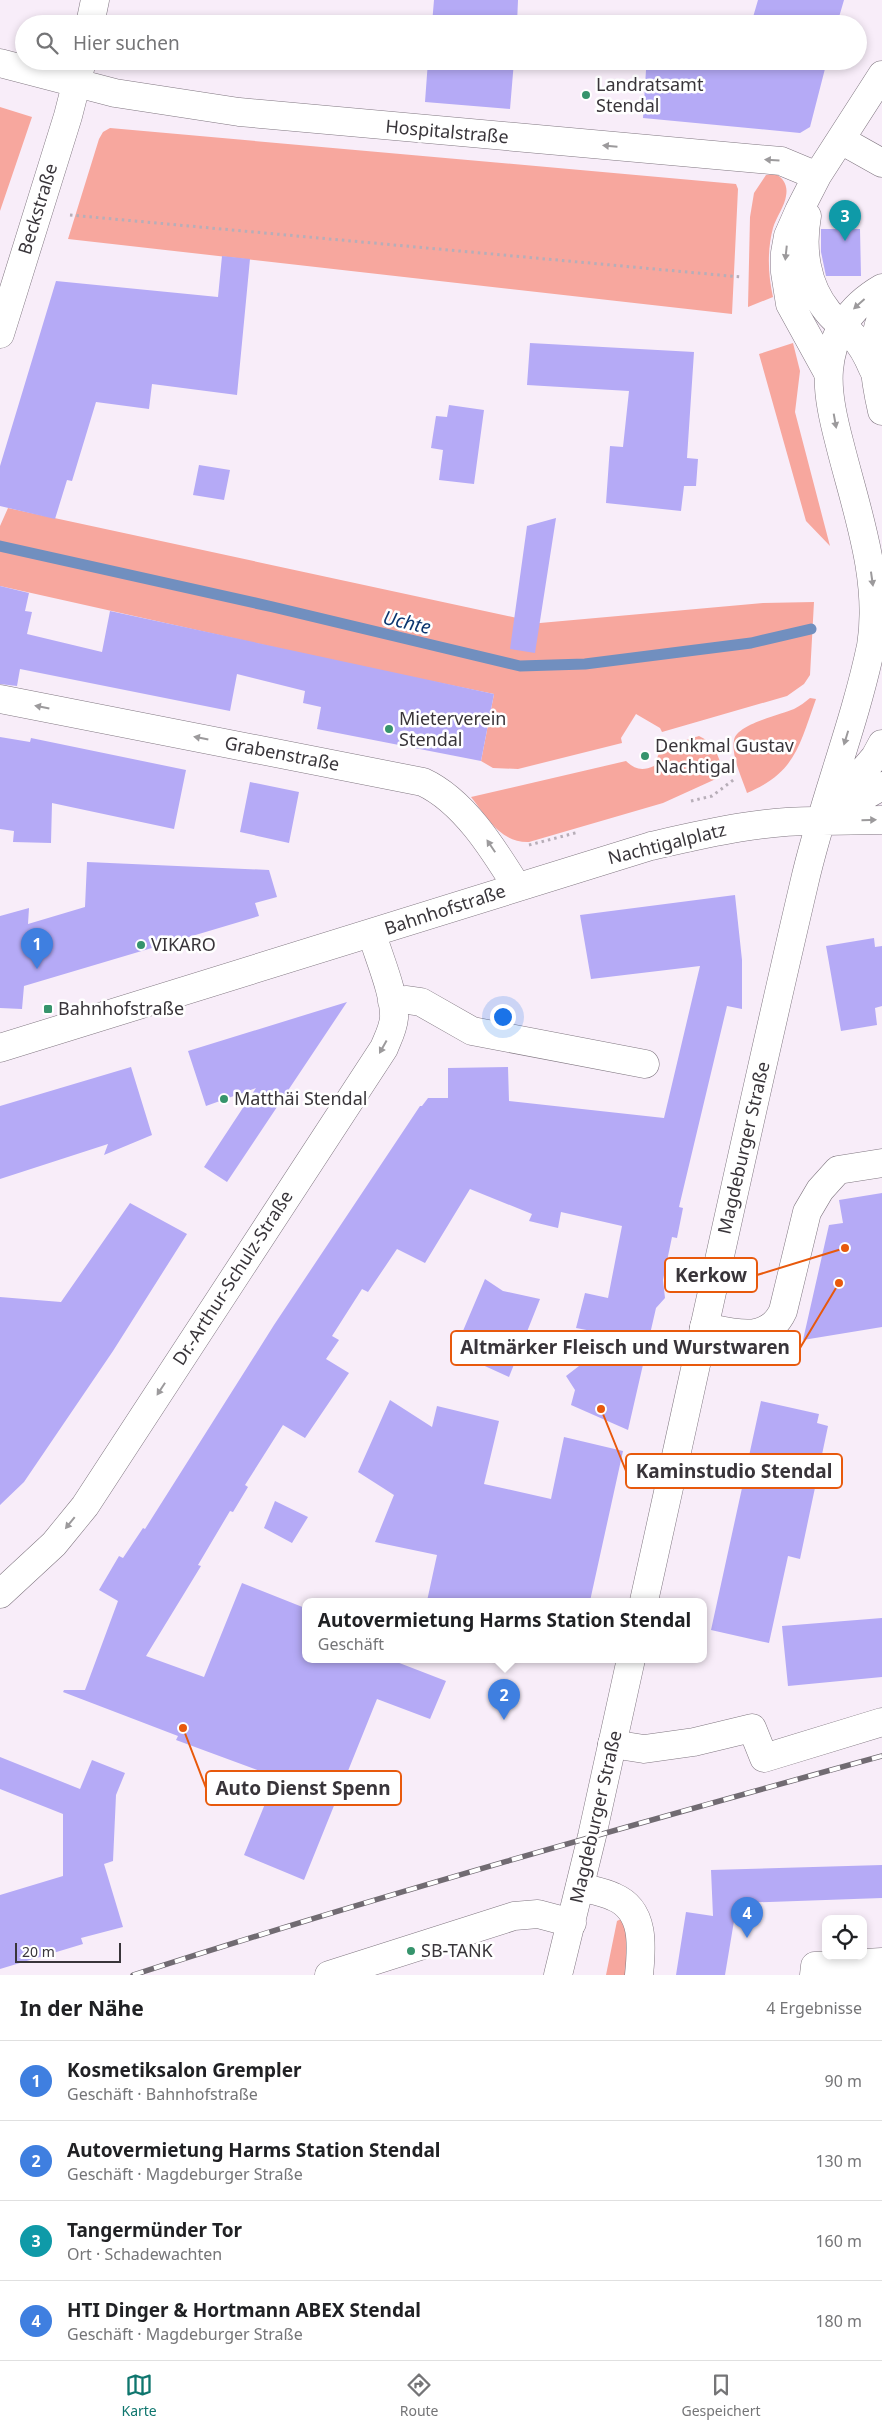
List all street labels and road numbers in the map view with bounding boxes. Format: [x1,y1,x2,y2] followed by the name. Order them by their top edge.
[384,114,510,148] street label: Hospitalstraße
[12,160,62,257] street label: Beckstraße
[223,730,342,776] street label: Grabenstraße
[605,817,728,869] street label: Nachtigalplatz
[381,878,508,940] street label: Bahnhofstraße
[711,1059,775,1236] street label: Magdeburger Straße
[167,1185,298,1370] street label: Dr.-Arthur-Schulz-Straße
[563,1728,627,1905] street label: Magdeburger Straße

